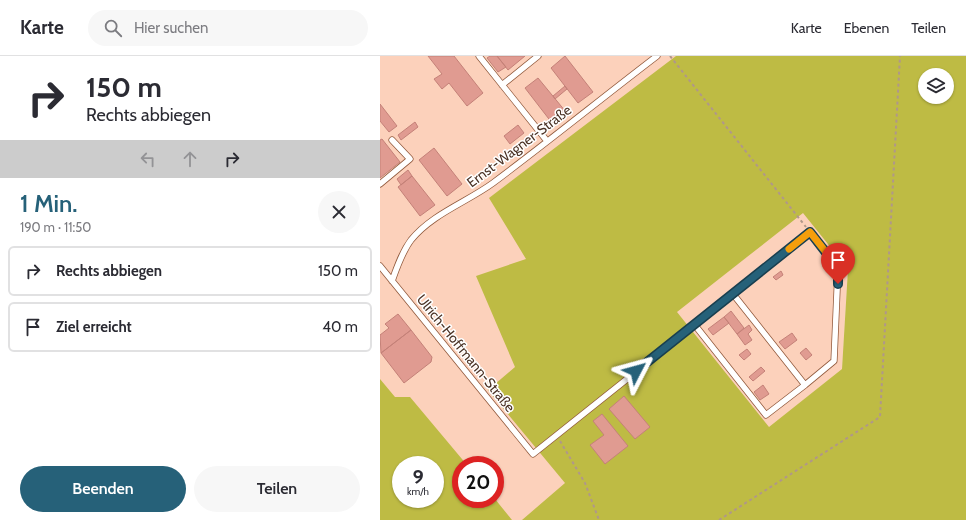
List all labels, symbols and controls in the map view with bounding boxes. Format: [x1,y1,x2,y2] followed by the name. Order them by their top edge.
[88,10,368,46] search box
[20,16,64,39] text: Karte
[102,17,124,39] icon: search
[134,19,208,37] text: Hier suchen
[791,19,822,37] text: Karte
[844,19,889,37] text: Ebenen
[911,19,946,37] text: Teilen
[918,68,954,104] map controls
[918,68,954,104] button: layers
[86,70,162,104] text: 150 m
[20,72,72,124] icon: right
[463,101,575,191] street label: Ernst-Wagner-Straße
[86,104,211,126] text: Rechts abbiegen
[137,148,159,170] icon: left
[179,148,201,170] icon: ahead
[221,148,243,170] icon: right
[20,189,78,218] text: 1 Min.
[318,191,360,233] button: close
[20,219,91,235] text: 190 m · 11:50
[821,243,855,284] pin
[827,249,849,271] icon: arrive
[22,260,44,282] icon: right
[56,262,162,280] text: Rechts abbiegen
[318,262,358,280] text: 150 m
[413,290,519,416] street label: Ulrich-Hoffmann-Straße
[22,316,44,338] icon: arrive
[56,318,132,336] text: Ziel erreicht
[322,318,358,336] text: 40 m
[615,350,657,392] position arrow
[452,456,504,508] speed limit sign: 20
[412,465,424,489] text: 9
[20,466,186,512] button: Beenden
[194,466,360,512] button: Teilen
[407,485,429,498] text: km/h

